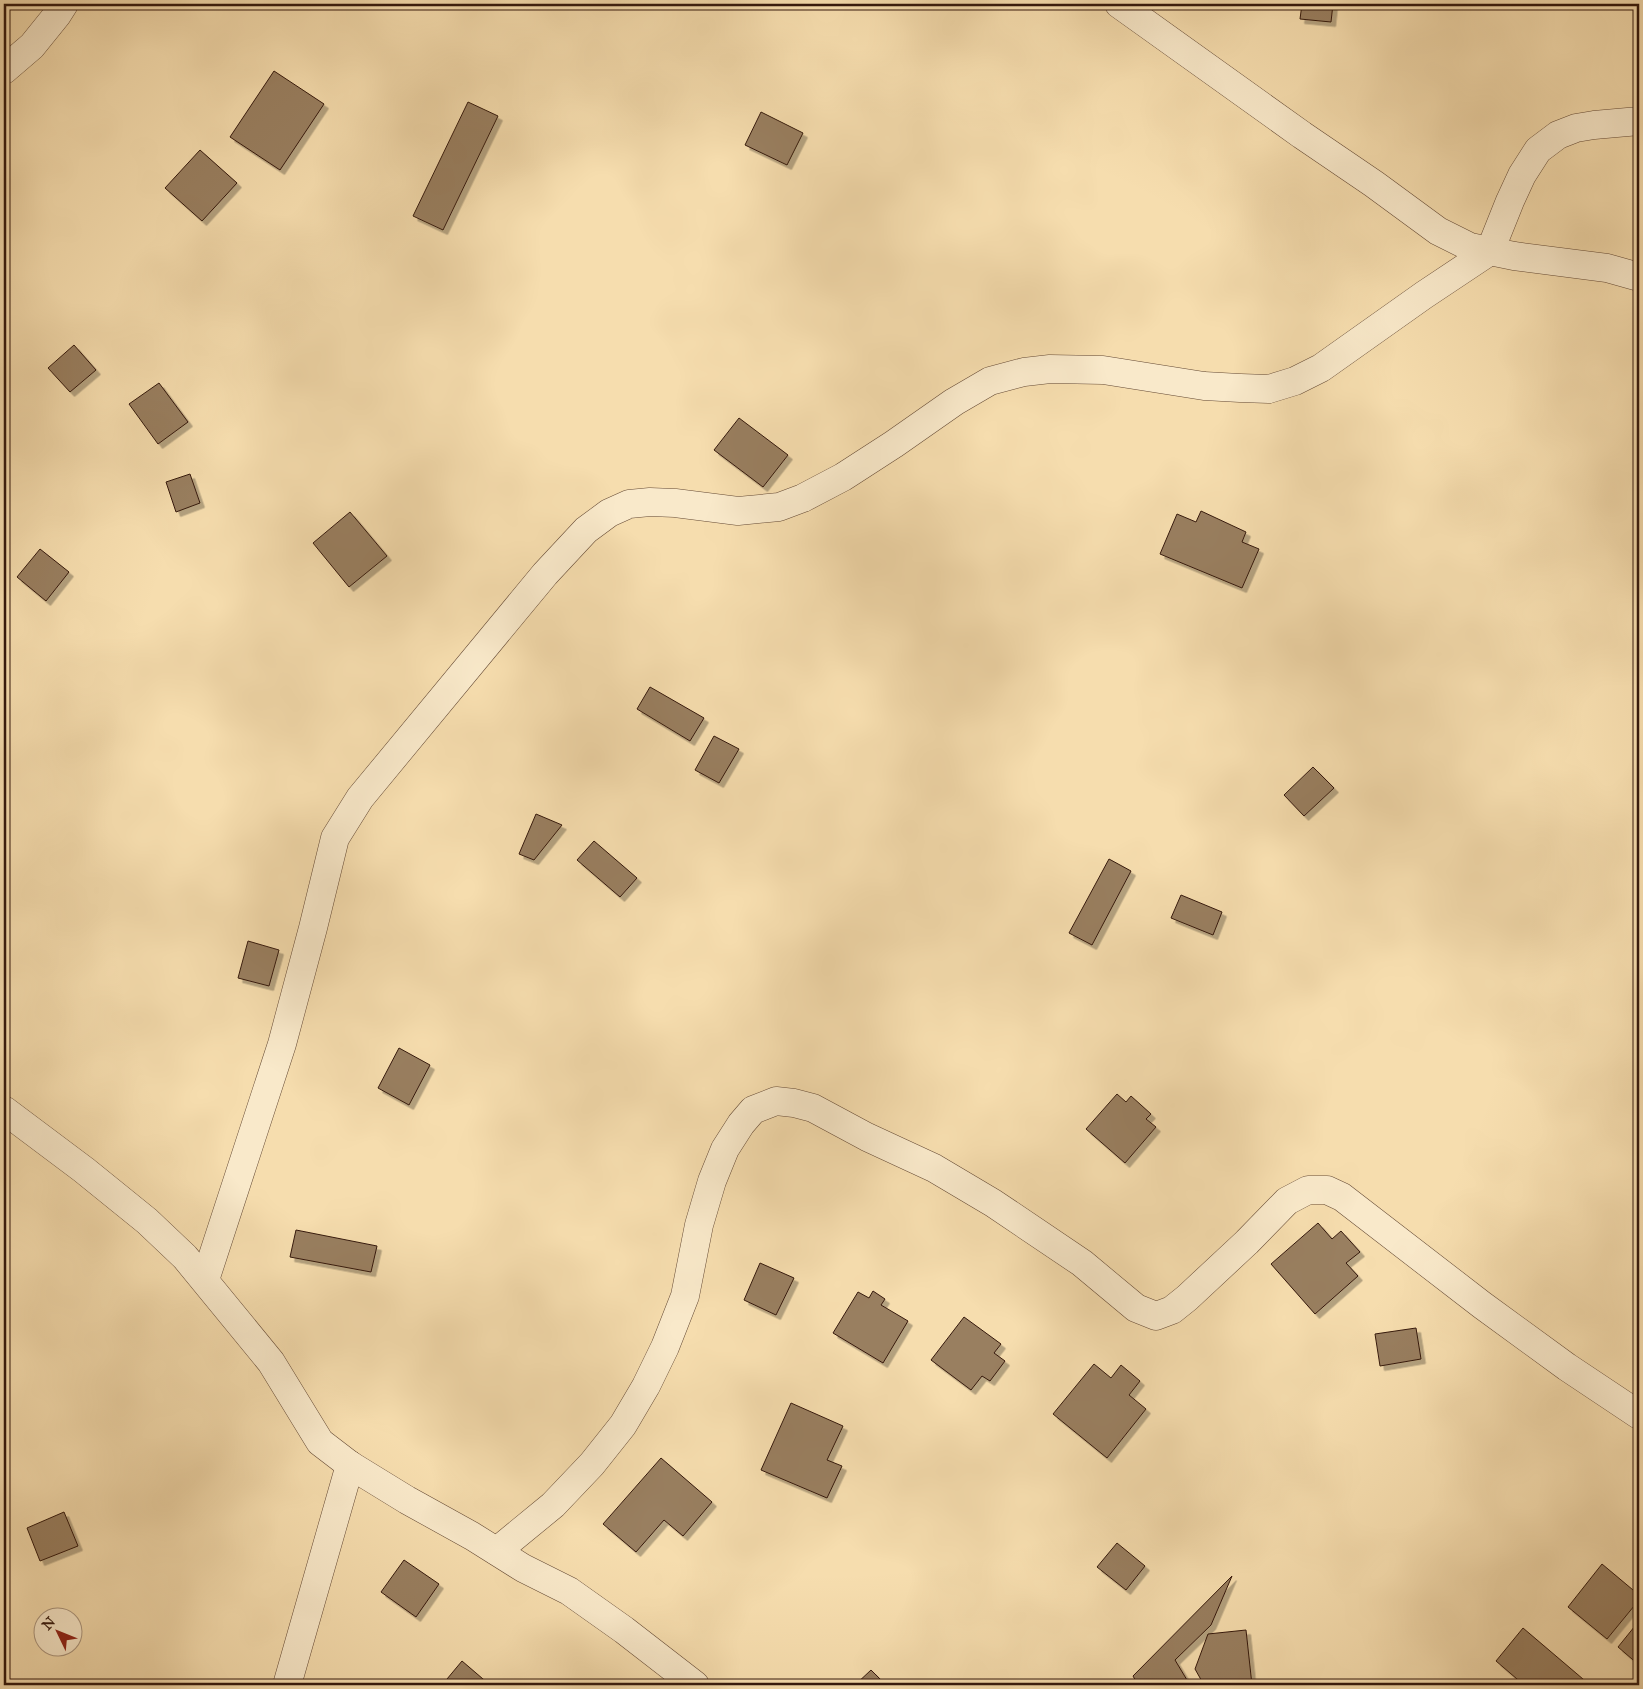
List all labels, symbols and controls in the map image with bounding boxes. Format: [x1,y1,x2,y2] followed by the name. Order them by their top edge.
[32,1606,82,1656] north arrow
[39,1613,59,1634] text: N

